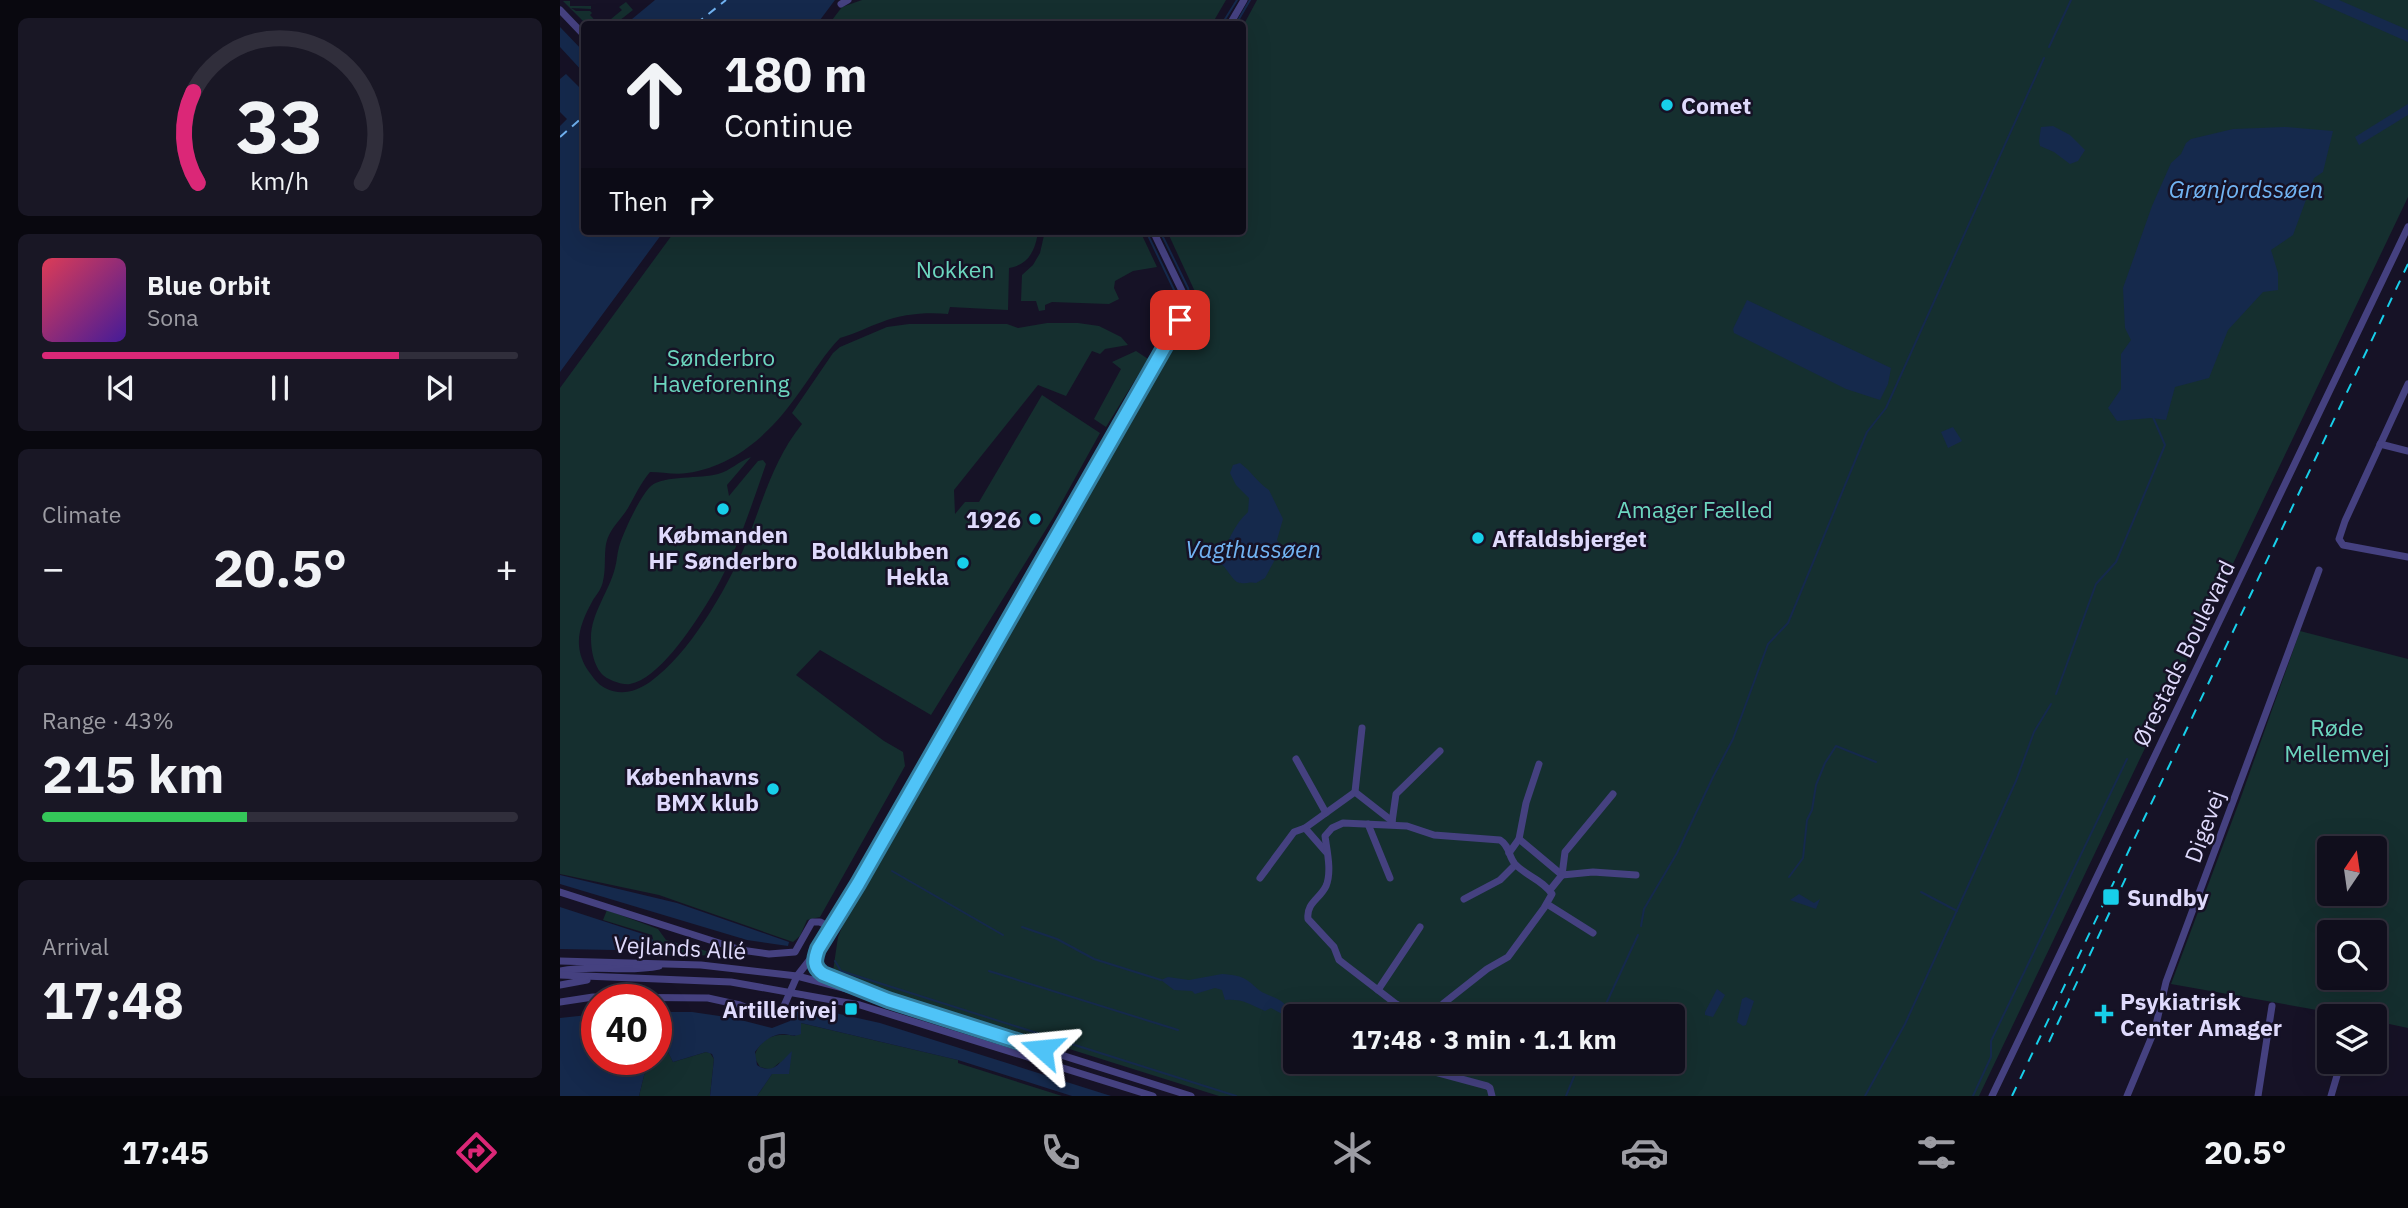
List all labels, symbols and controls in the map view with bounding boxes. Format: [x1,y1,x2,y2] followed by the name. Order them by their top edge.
[724,42,868,105] text: 180 m
[609,49,700,140] icon: ahead
[236,78,324,173] text: 33
[1681,90,1751,120] place label: Comet
[1659,97,1675,113] marker: Comet
[724,104,853,146] text: Continue
[251,164,309,197] text: km/h
[2169,173,2323,205] water label: Grønjordssøen
[682,182,720,220] icon: right
[609,184,668,218] text: Then
[916,254,994,284] park label: Nokken
[147,268,271,302] text: Blue Orbit
[1150,290,1210,350] pin
[1161,301,1199,339] icon: arrive
[147,302,199,332] text: Sona
[652,342,790,398] park label: Sønderbro Haveforening
[102,369,140,407] icon: previous
[261,369,299,407] icon: pause
[420,369,458,407] icon: next
[1617,494,1773,524] park label: Amager Fælled
[42,499,121,529] text: Climate
[715,501,731,517] marker: Købmanden HF Sønderbro
[966,504,1021,534] place label: 1926
[1027,511,1043,527] marker: 1926
[648,519,798,575] place label: Købmanden HF Sønderbro
[1492,523,1647,553] place label: Affaldsbjerget
[1470,530,1486,546] marker: Affaldsbjerget
[1185,533,1321,565] water label: Vagthussøen
[213,534,347,601] text: 20.5°
[811,535,949,591] place label: Boldklubben Hekla
[42,543,65,592] text: −
[495,543,518,592] text: +
[955,555,971,571] marker: Boldklubben Hekla
[2125,555,2241,751] street label: Ørestads Boulevard
[42,705,174,735] text: Range · 43%
[2284,712,2390,768] park label: Røde Mellemvej
[42,740,224,807] text: 215 km
[626,761,759,817] place label: Københavns BMX klub
[765,781,781,797] marker: Københavns BMX klub
[2177,786,2231,866] street label: Digevej
[2317,836,2387,906] north arrow
[2317,836,2387,1074] map controls
[2127,882,2210,912] place label: Sundby
[2101,887,2121,907] marker: Sundby
[2317,920,2387,990] button: search
[613,929,747,965] street label: Vejlands Allé
[42,931,109,961] text: Arrival
[42,966,184,1033] text: 17:48
[581,984,672,1075] speed limit sign: 40
[2120,986,2282,1042] place label: Psykiatrisk Center Amager
[722,994,837,1024] place label: Artillerivej
[843,1001,859,1017] marker: Artillerivej
[2094,1004,2114,1024] marker: Psykiatrisk Center Amager
[2317,1004,2387,1074] button: layers
[1005,1012,1079,1086] position arrow
[1351,1022,1617,1056] text: 17:48 · 3 min · 1.1 km
[452,1128,501,1177] icon: directions
[744,1128,793,1177] icon: music
[1036,1128,1085,1177] icon: phone
[1328,1128,1377,1177] icon: climate
[1620,1128,1669,1177] icon: car
[1912,1128,1961,1177] icon: filters
[122,1131,209,1173] text: 17:45
[2204,1131,2286,1173] text: 20.5°

